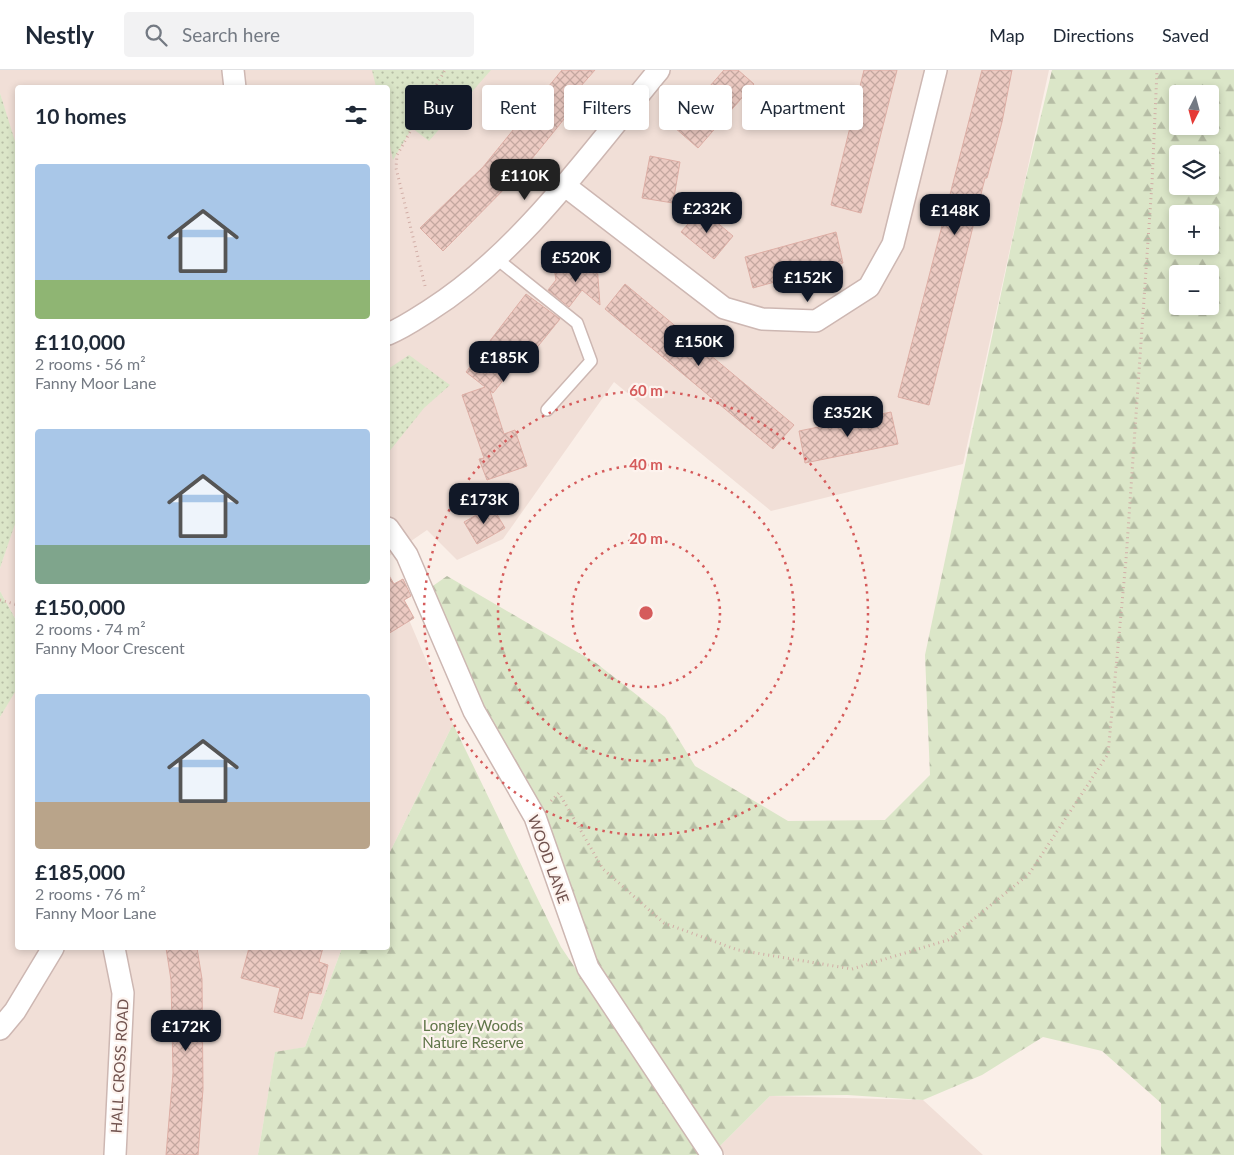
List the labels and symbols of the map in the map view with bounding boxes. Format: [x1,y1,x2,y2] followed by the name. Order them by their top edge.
[1169,85,1219,135] north arrow
[490,158,560,201] pin: £110K
[672,191,742,234] pin: £232K
[920,194,990,236] pin: £148K
[541,240,611,283] pin: £520K
[773,260,843,303] pin: £152K
[664,324,734,367] pin: £150K
[469,340,539,383] pin: £185K
[629,381,663,399] text: 60 m
[813,396,883,438] pin: £352K
[629,455,663,473] text: 40 m
[449,482,519,525] pin: £173K
[629,529,663,547] text: 20 m
[637,604,655,622] centre of rings
[525,812,573,906] street label: WOOD LANE
[106,998,132,1134] street label: HALL CROSS ROAD
[151,1010,221,1052] pin: £172K
[422,1016,524,1051] park label: Longley Woods Nature Reserve

